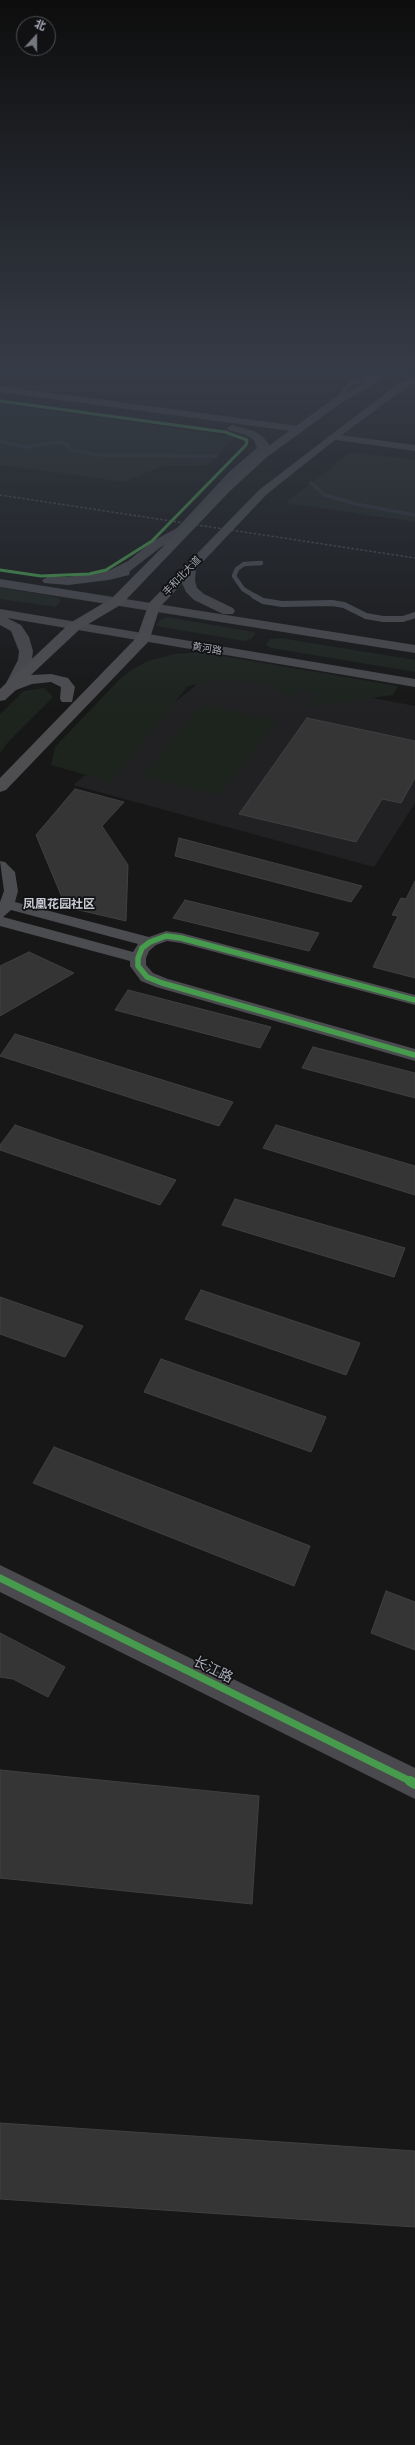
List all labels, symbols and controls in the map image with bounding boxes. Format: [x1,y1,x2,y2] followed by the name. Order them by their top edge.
[16,16,56,56] north arrow
[33,17,48,33] text: 北
[160,554,204,598] street label: 丰和北大道
[191,641,223,657] street label: 黄河路
[23,898,95,912] district label: 凤凰花园社区
[190,1653,236,1687] street label: 长江路

